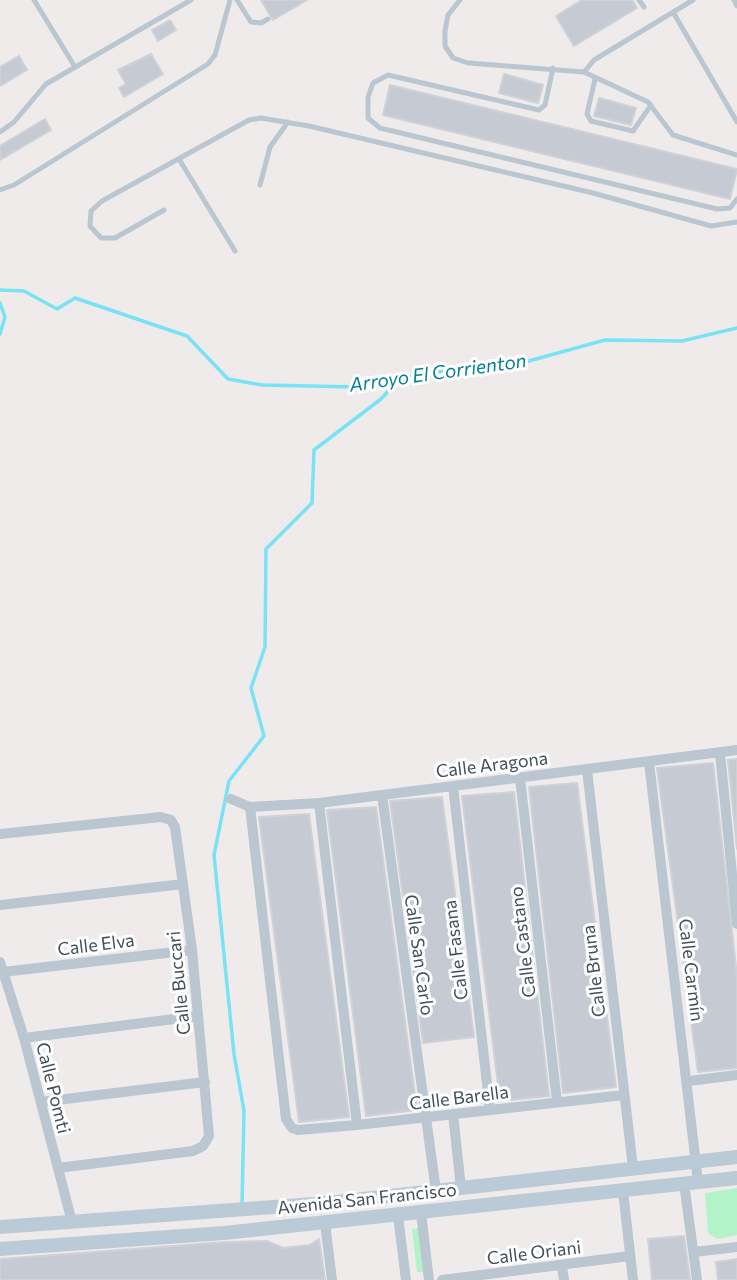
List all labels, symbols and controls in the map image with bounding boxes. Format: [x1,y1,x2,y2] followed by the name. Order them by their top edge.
[348,349,528,397] water label: Arroyo El Corrienton
[435,747,549,783] street label: Calle Aragona
[505,885,541,999] street label: Calle Castano
[400,893,438,1017] street label: Calle San Carlo
[439,899,473,1001] street label: Calle Fasana
[674,917,708,1023] street label: Calle Carmín
[578,924,610,1018] street label: Calle Bruna
[56,930,136,960] street label: Calle Elva
[163,930,195,1036] street label: Calle Buccari
[31,1040,75,1136] street label: Calle Pomti
[408,1081,510,1115] street label: Calle Barella
[276,1179,458,1219] street label: Avenida San Francisco
[486,1237,582,1269] street label: Calle Oriani

